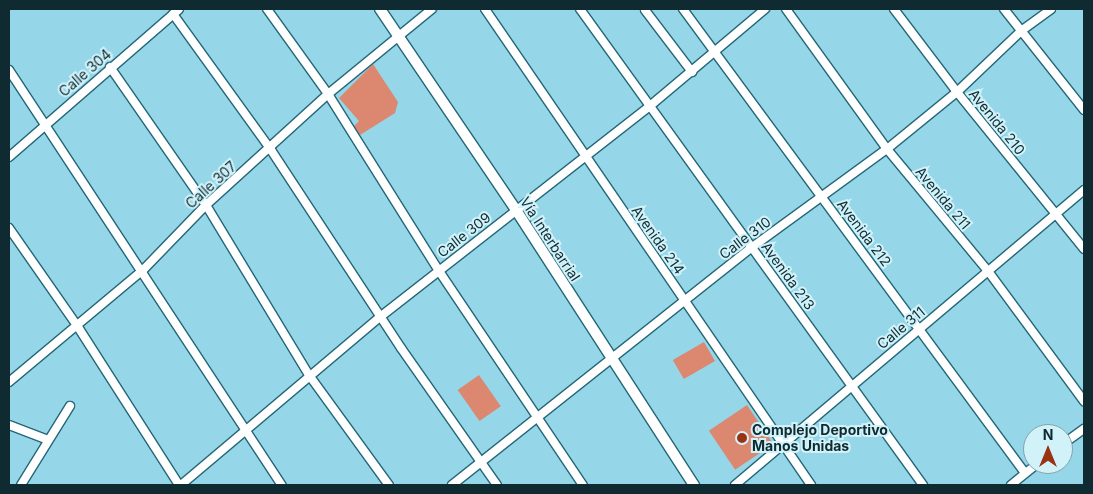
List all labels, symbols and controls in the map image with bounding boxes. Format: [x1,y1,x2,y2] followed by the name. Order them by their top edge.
[56,46,114,100] street label: Calle 304
[965,86,1029,158] street label: Avenida 210
[182,158,240,212] street label: Calle 307
[912,163,974,233] street label: Avenida 211
[516,194,584,284] street label: Vía Interbarrial
[833,196,895,270] street label: Avenida 212
[628,203,688,277] street label: Avenida 214
[434,209,494,261] street label: Calle 309
[716,213,774,263] street label: Calle 310
[758,239,818,313] street label: Avenida 213
[874,303,928,353] street label: Calle 311
[752,422,888,454] place label: Complejo Deportivo Manos Unidas
[1023,424,1073,474] north arrow
[1043,426,1053,443] text: N
[736,432,748,444] marker: Complejo Deportivo Manos Unidas

